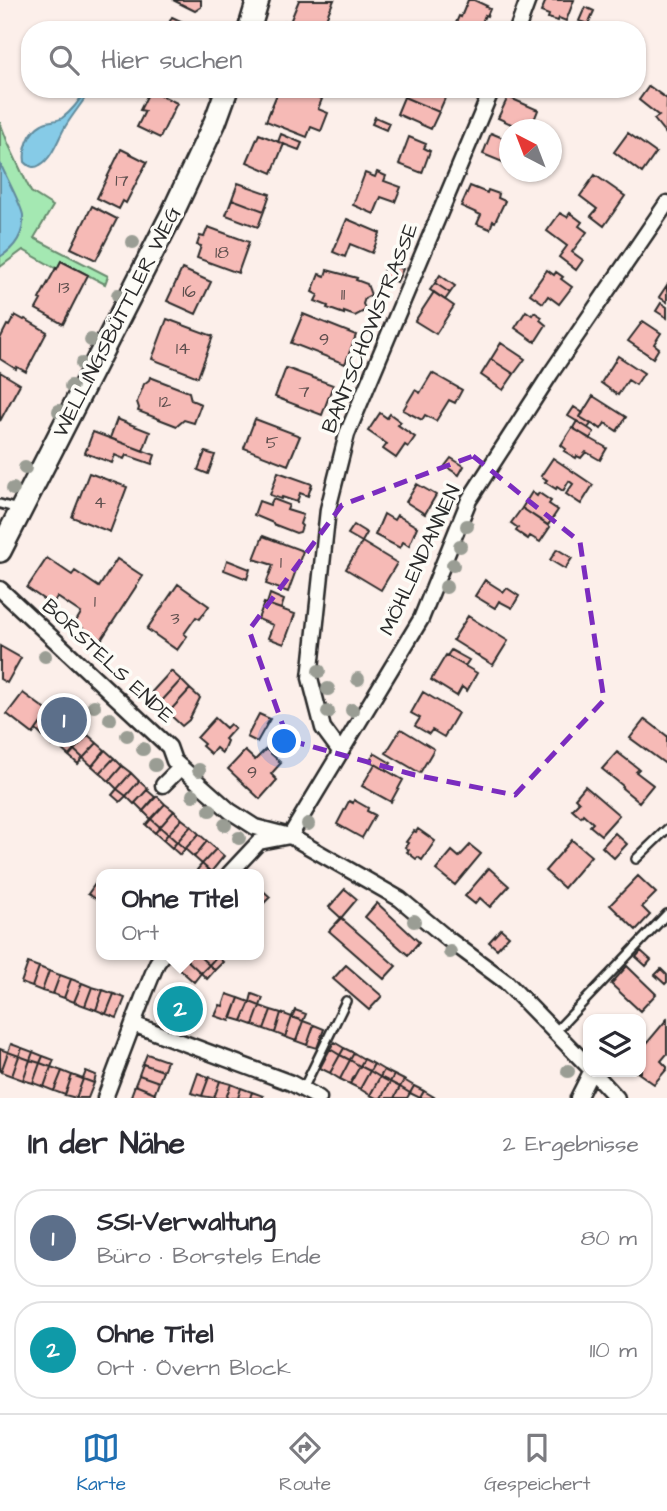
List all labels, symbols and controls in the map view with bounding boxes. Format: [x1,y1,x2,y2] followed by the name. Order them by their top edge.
[21,21,646,98] search box
[45,41,83,79] icon: search
[101,42,242,78] text: Hier suchen
[499,119,562,182] north arrow
[115,168,129,193] house number: 17
[46,201,188,442] street label: WELLINGSBÜTTLER WEG
[315,218,426,437] street label: BANTSCHOWSTRASSE
[215,240,229,265] house number: 18
[58,275,70,300] house number: 13
[182,279,196,304] house number: 16
[341,282,345,307] house number: 11
[319,327,329,352] house number: 9
[176,336,190,361] house number: 14
[298,379,310,404] house number: 7
[159,389,172,414] house number: 12
[266,430,279,455] house number: 5
[372,480,468,640] street label: MÖHLENDANNEN
[94,490,106,515] house number: 4
[280,550,282,575] house number: 1
[94,589,96,614] house number: 1
[36,592,181,730] street label: BORSTELS ENDE
[170,606,180,631] house number: 3
[41,694,87,746] pin: 1
[267,724,301,758] your location
[247,760,257,785] house number: 9
[96,869,264,960] popup
[122,881,238,917] text: Ohne Titel
[122,917,159,949] text: Ort
[157,983,203,1035] pin: 2
[583,1014,646,1077] map controls
[583,1014,646,1077] button: layers
[28,1123,185,1165] text: In der Nähe
[503,1128,639,1160] text: 2 Ergebnisse
[97,1204,276,1240] text: SSI-Verwaltung
[52,1222,54,1254] text: 1
[580,1222,637,1254] text: 80 m
[97,1240,321,1272] text: Büro · Borstels Ende
[97,1316,214,1352] text: Ohne Titel
[46,1334,60,1366] text: 2
[589,1334,637,1366] text: 110 m
[97,1352,291,1384] text: Ort · Övern Block
[76,1429,126,1498] tab: Karte
[279,1429,331,1498] tab: Route
[484,1429,591,1498] tab: Gespeichert

